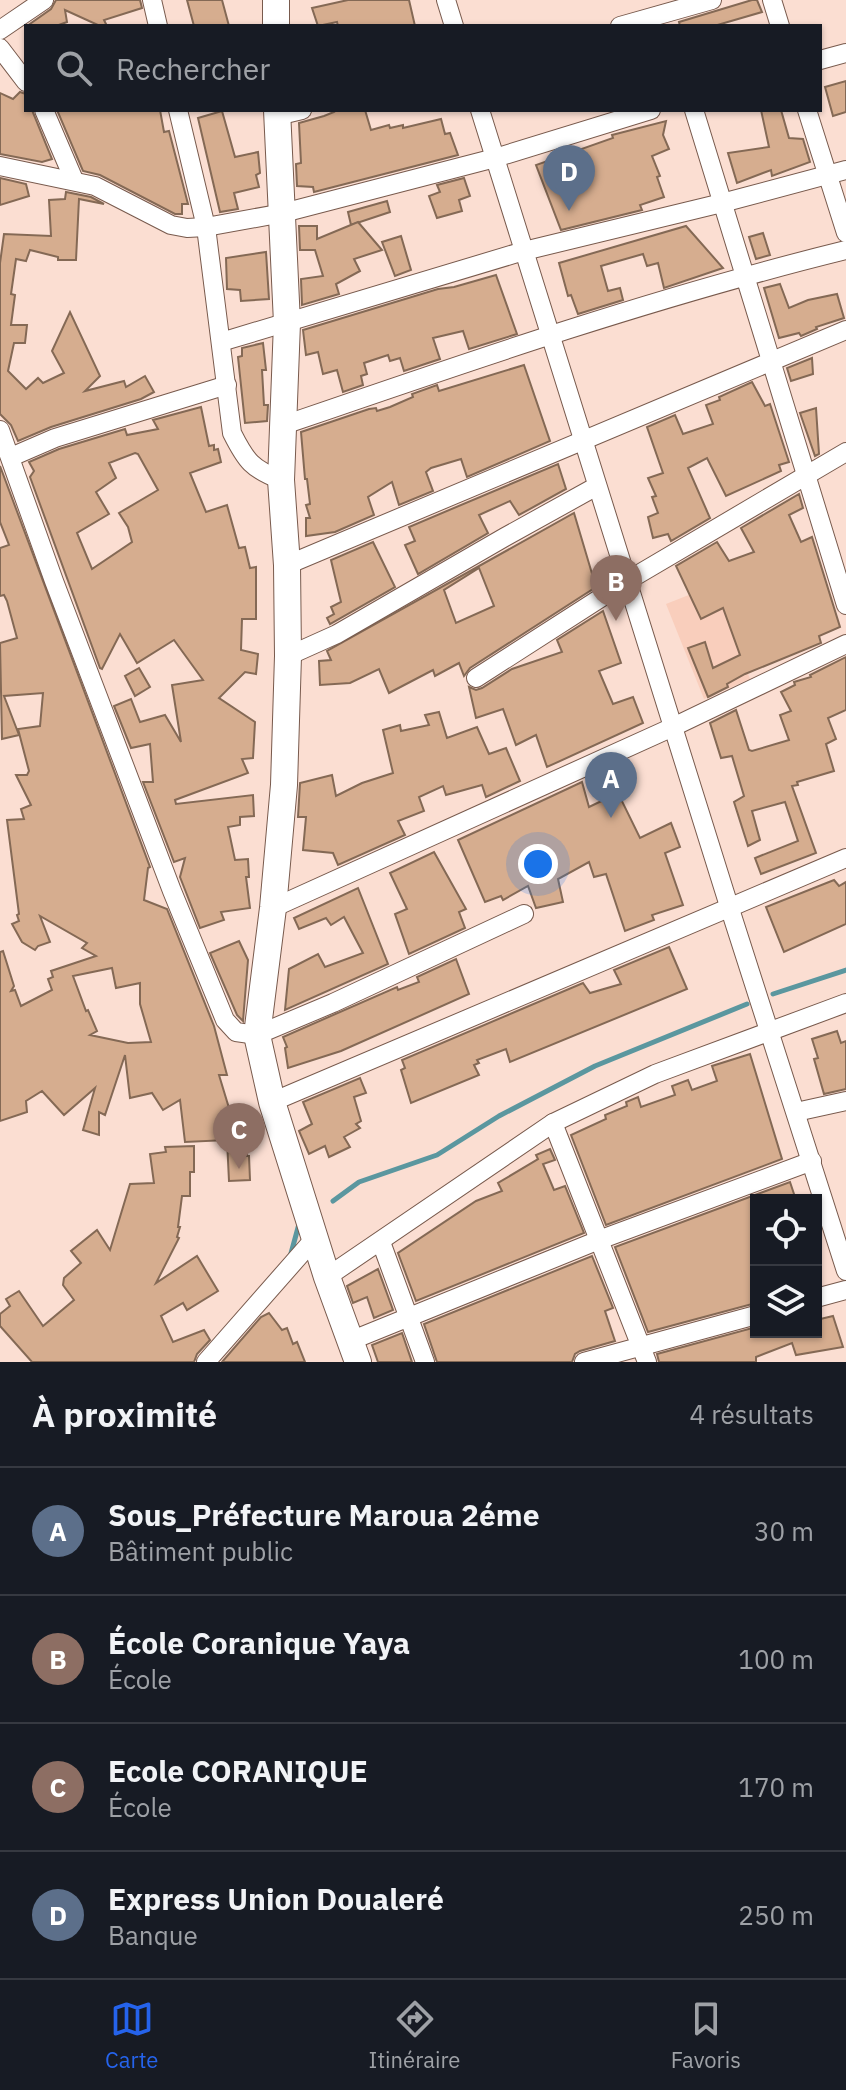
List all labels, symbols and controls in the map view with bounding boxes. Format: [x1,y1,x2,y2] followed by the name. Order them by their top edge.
[24,24,822,112] search box
[52,46,96,90] icon: search
[116,49,270,88] text: Rechercher
[543,145,595,211] pin: D
[590,555,642,621] pin: B
[585,752,637,818] pin: A
[518,844,558,884] your location
[213,1103,265,1169] pin: C
[750,1194,822,1338] map controls
[750,1194,822,1266] button: locate
[750,1266,822,1338] button: layers
[32,1392,217,1436] text: À proximité
[689,1397,814,1431] text: 4 résultats
[108,1495,540,1534] text: Sous_Préfecture Maroua 2éme
[49,1514,67,1548] text: A
[754,1514,814,1548] text: 30 m
[108,1534,293,1568] text: Bâtiment public
[108,1623,410,1662] text: École Coranique Yaya
[49,1642,67,1676] text: B
[738,1642,814,1676] text: 100 m
[108,1662,172,1696] text: École
[108,1751,368,1790] text: Ecole CORANIQUE
[50,1770,66,1804] text: C
[738,1770,814,1804] text: 170 m
[108,1790,172,1824] text: École
[108,1879,444,1918] text: Express Union Doualeré
[49,1898,67,1932] text: D
[738,1898,814,1932] text: 250 m
[108,1918,198,1952] text: Banque
[105,1997,158,2074] tab: Carte
[369,1997,460,2074] tab: Itinéraire
[671,1997,741,2074] tab: Favoris

